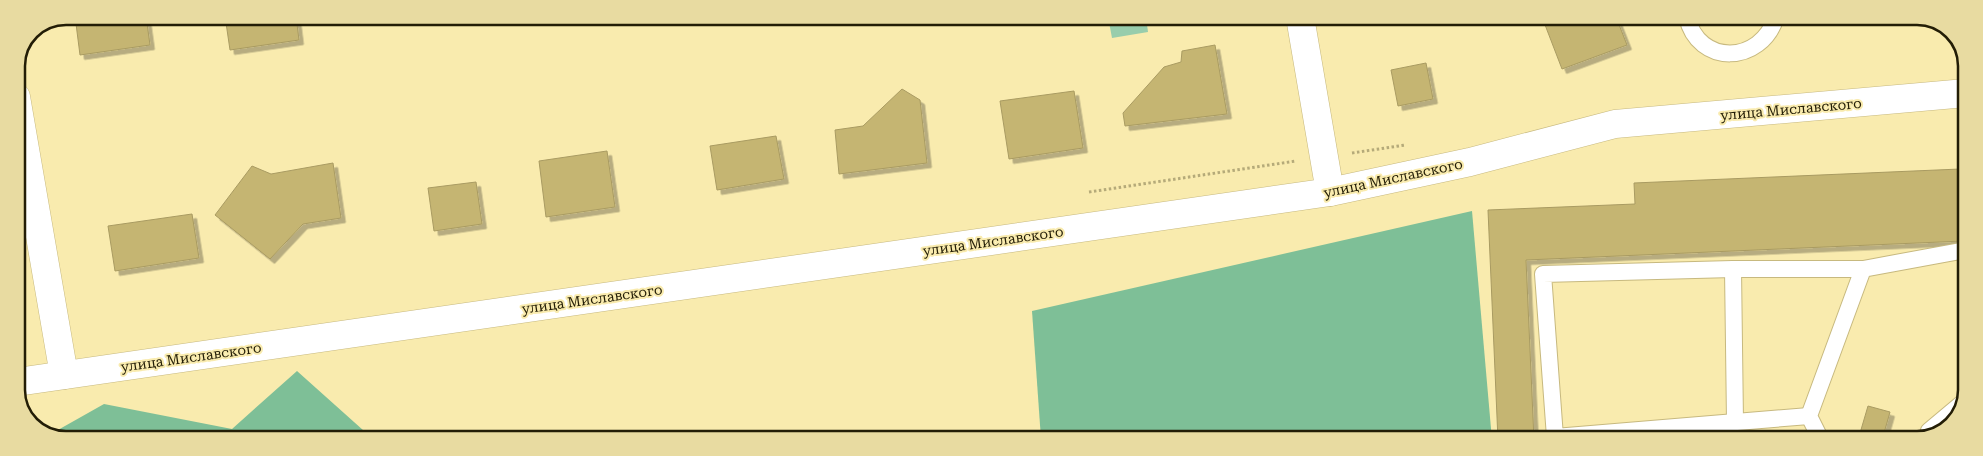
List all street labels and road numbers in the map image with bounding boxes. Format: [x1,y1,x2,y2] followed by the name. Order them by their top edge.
[1720,95,1862,123] street label: улица Миславского
[1322,155,1464,201] street label: улица Миславского
[922,223,1064,259] street label: улица Миславского
[521,281,663,317] street label: улица Миславского
[120,339,262,375] street label: улица Миславского

